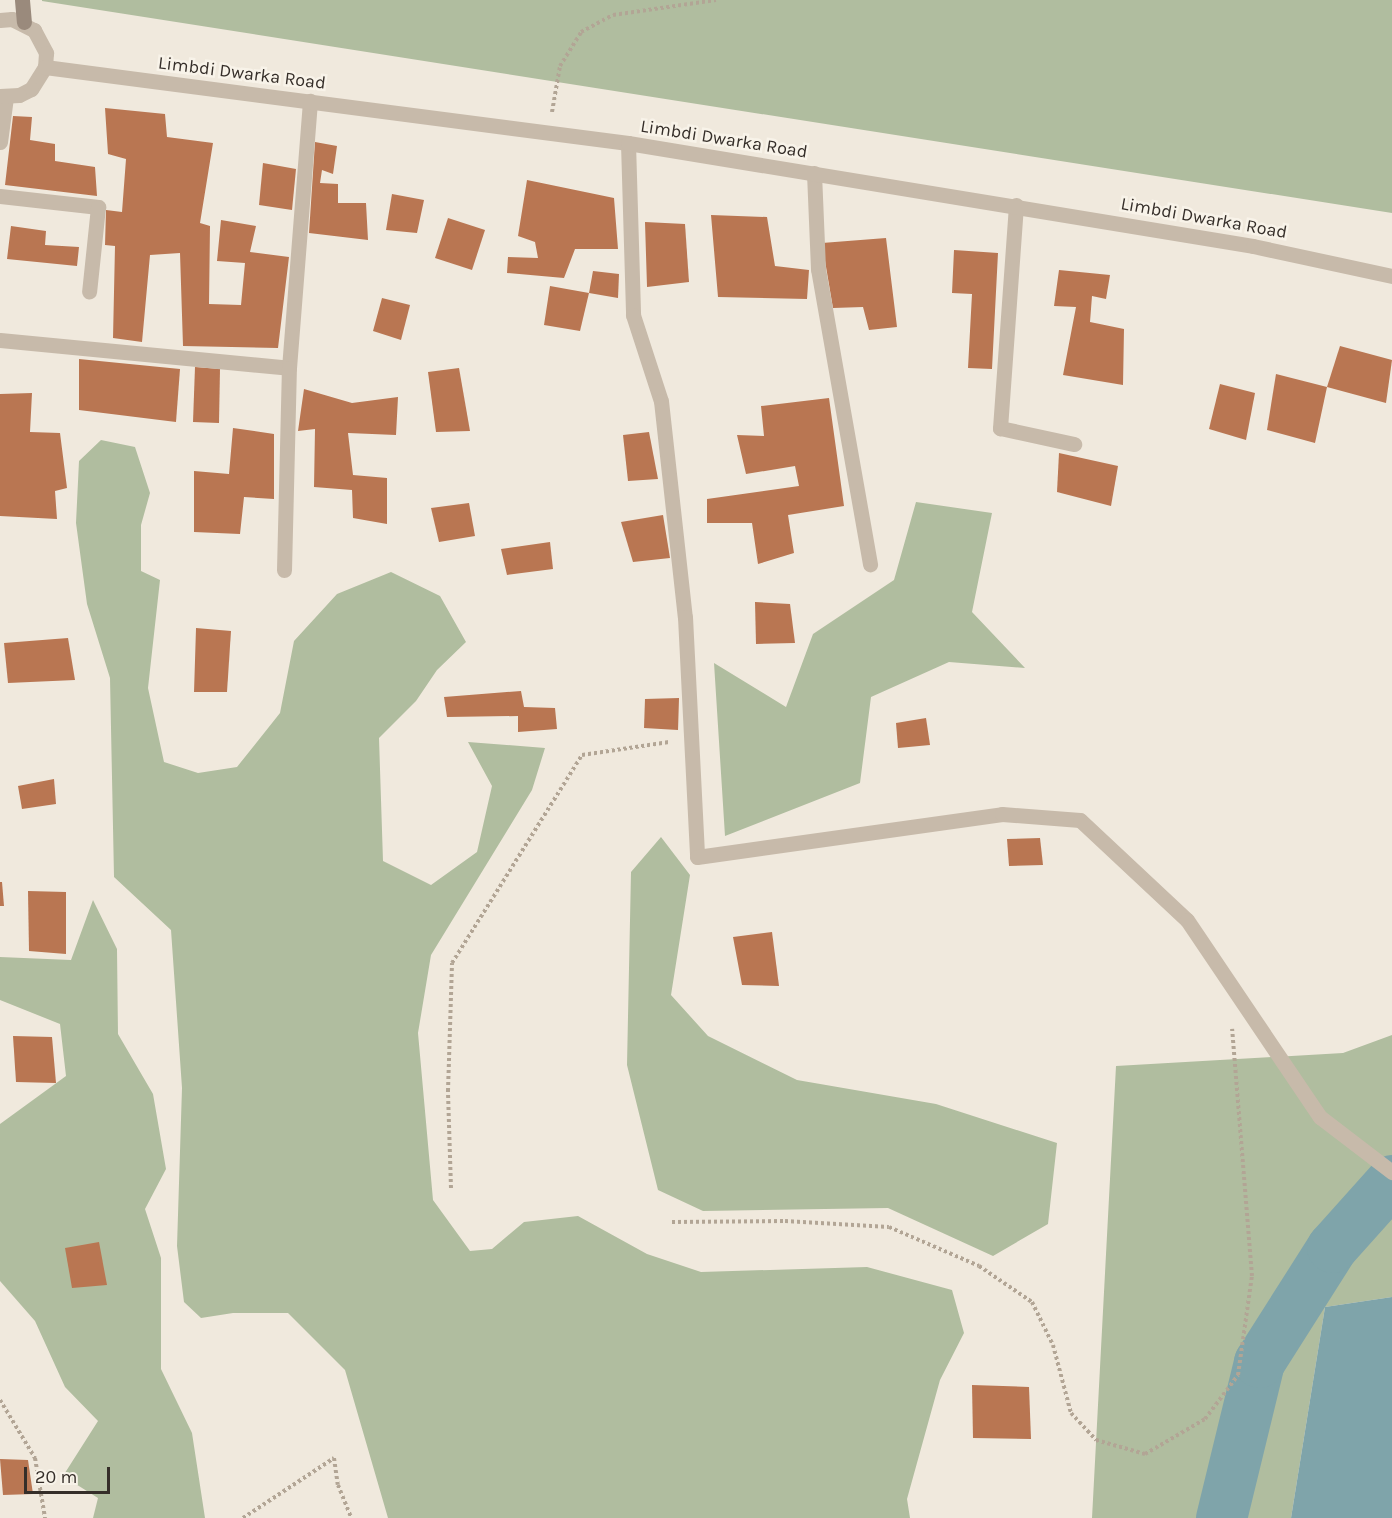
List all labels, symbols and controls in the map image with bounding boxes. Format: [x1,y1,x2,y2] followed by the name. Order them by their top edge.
[157,52,327,94] street label: Limbdi Dwarka Road
[639,115,809,163] street label: Limbdi Dwarka Road
[1119,193,1289,243] street label: Limbdi Dwarka Road
[27,1455,112,1493] scale bar
[35,1466,77,1488] text: 20 m

